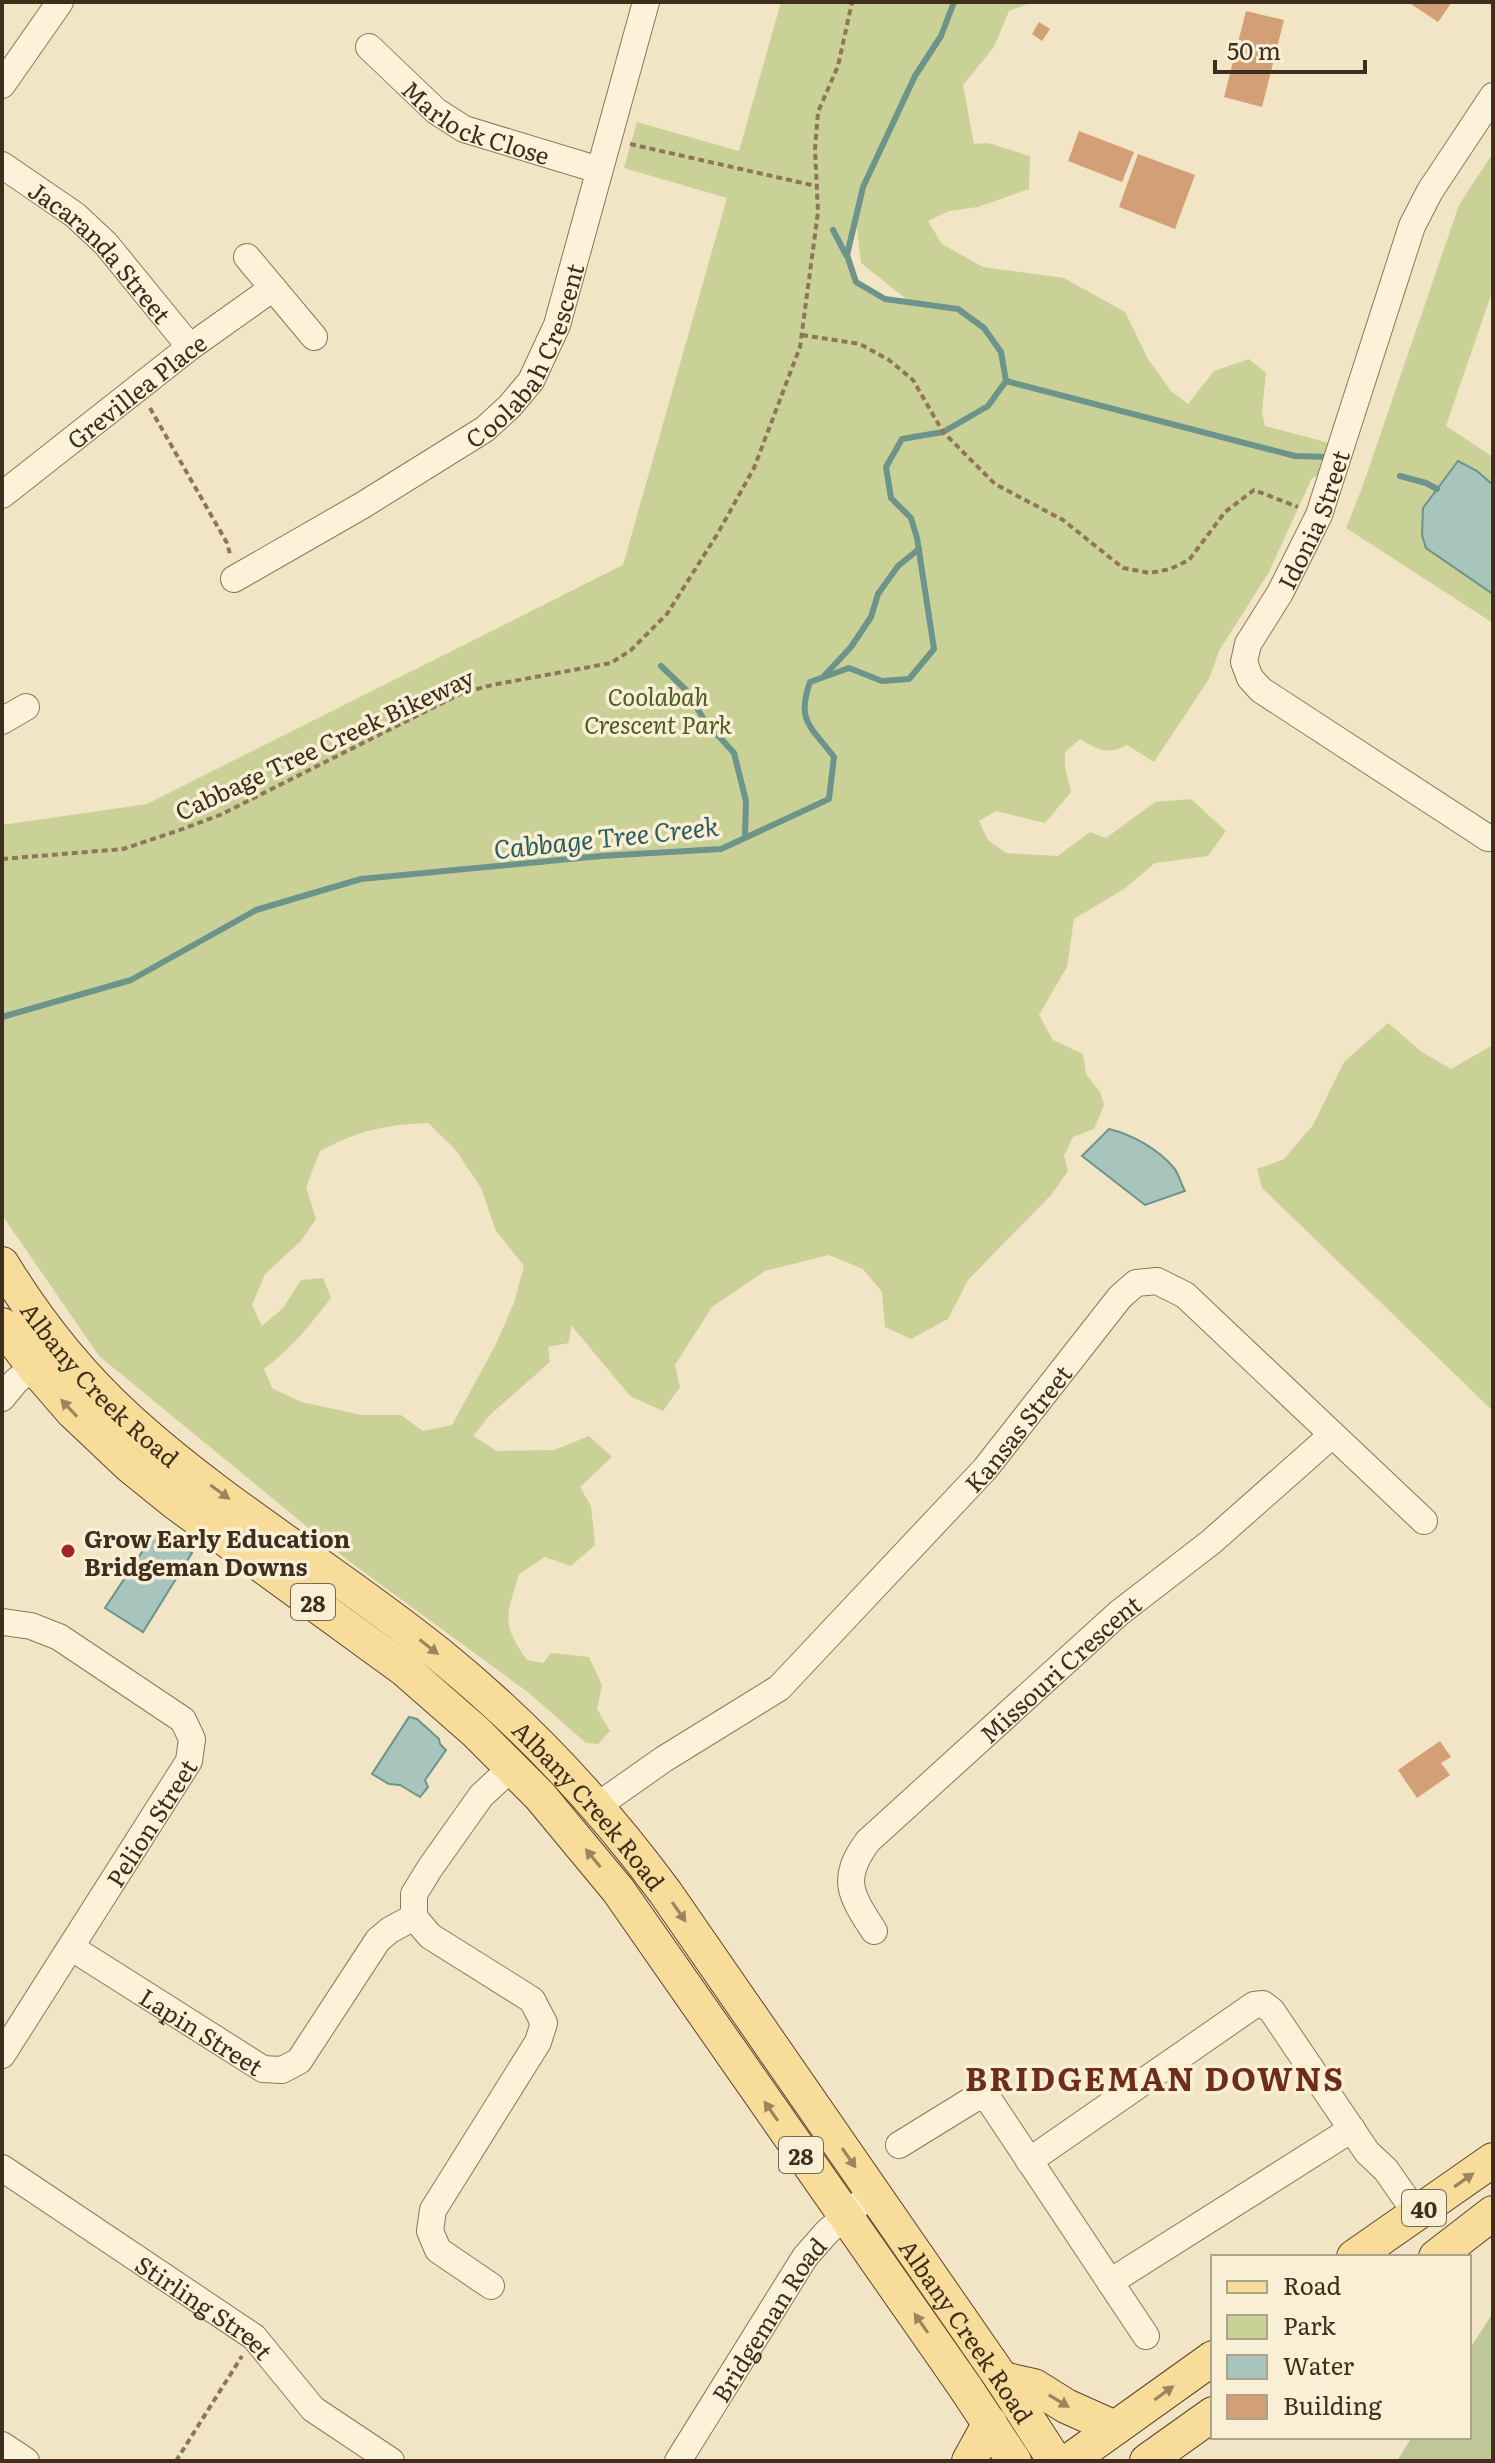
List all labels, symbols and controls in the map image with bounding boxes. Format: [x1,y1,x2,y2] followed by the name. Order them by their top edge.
[1215,24,1365,74] scale bar
[1227,32,1281,67] text: 50 m
[395,71,554,172] street label: Marlock Close
[22,171,181,330] street label: Jacaranda Street
[458,259,591,455] street label: Coolabah Crescent
[58,324,213,456] street label: Grevillea Place
[1267,445,1357,595] street label: Idonia Street
[169,658,479,828] street label: Cabbage Tree Creek Bikeway
[584,678,733,741] park label: Coolabah Crescent Park
[492,805,721,867] water label: Cabbage Tree Creek
[14,1294,188,1474] street label: Albany Creek Road
[955,1356,1079,1499] street label: Kansas Street
[61,1398,79,1417] one-way arrow
[209,1484,230,1500] one-way arrow
[84,1520,350,1583] place label: Grow Early Education Bridgeman Downs
[59,1542,77,1560] marker: Grow Early Education Bridgeman Downs
[291,1584,335,1620] road number: 28
[971,1585,1148,1750] street label: Missouri Crescent
[419,1638,439,1654] one-way arrow
[506,1711,675,1897] street label: Albany Creek Road
[96,1751,204,1893] street label: Pelion Street
[584,1848,601,1869] one-way arrow
[671,1902,686,1923] one-way arrow
[133,1978,271,2083] street label: Lapin Street
[965,2053,1345,2101] district label: BRIDGEMAN DOWNS
[764,2100,779,2121] one-way arrow
[779,2137,823,2173] road number: 28
[841,2148,856,2169] one-way arrow
[1453,2173,1474,2188] one-way arrow
[1402,2190,1446,2226] road number: 40
[702,2228,833,2408] street label: Bridgeman Road
[892,2231,1043,2430] street label: Albany Creek Road
[129,2245,283,2366] street label: Stirling Street
[1211,2255,1471,2439] legend
[1283,2267,1342,2302] text: Road
[1283,2307,1336,2342] text: Park
[914,2312,929,2333] one-way arrow
[1283,2347,1355,2382] text: Water
[1153,2386,1174,2401] one-way arrow
[1283,2387,1382,2422] text: Building
[1048,2394,1070,2408] one-way arrow

